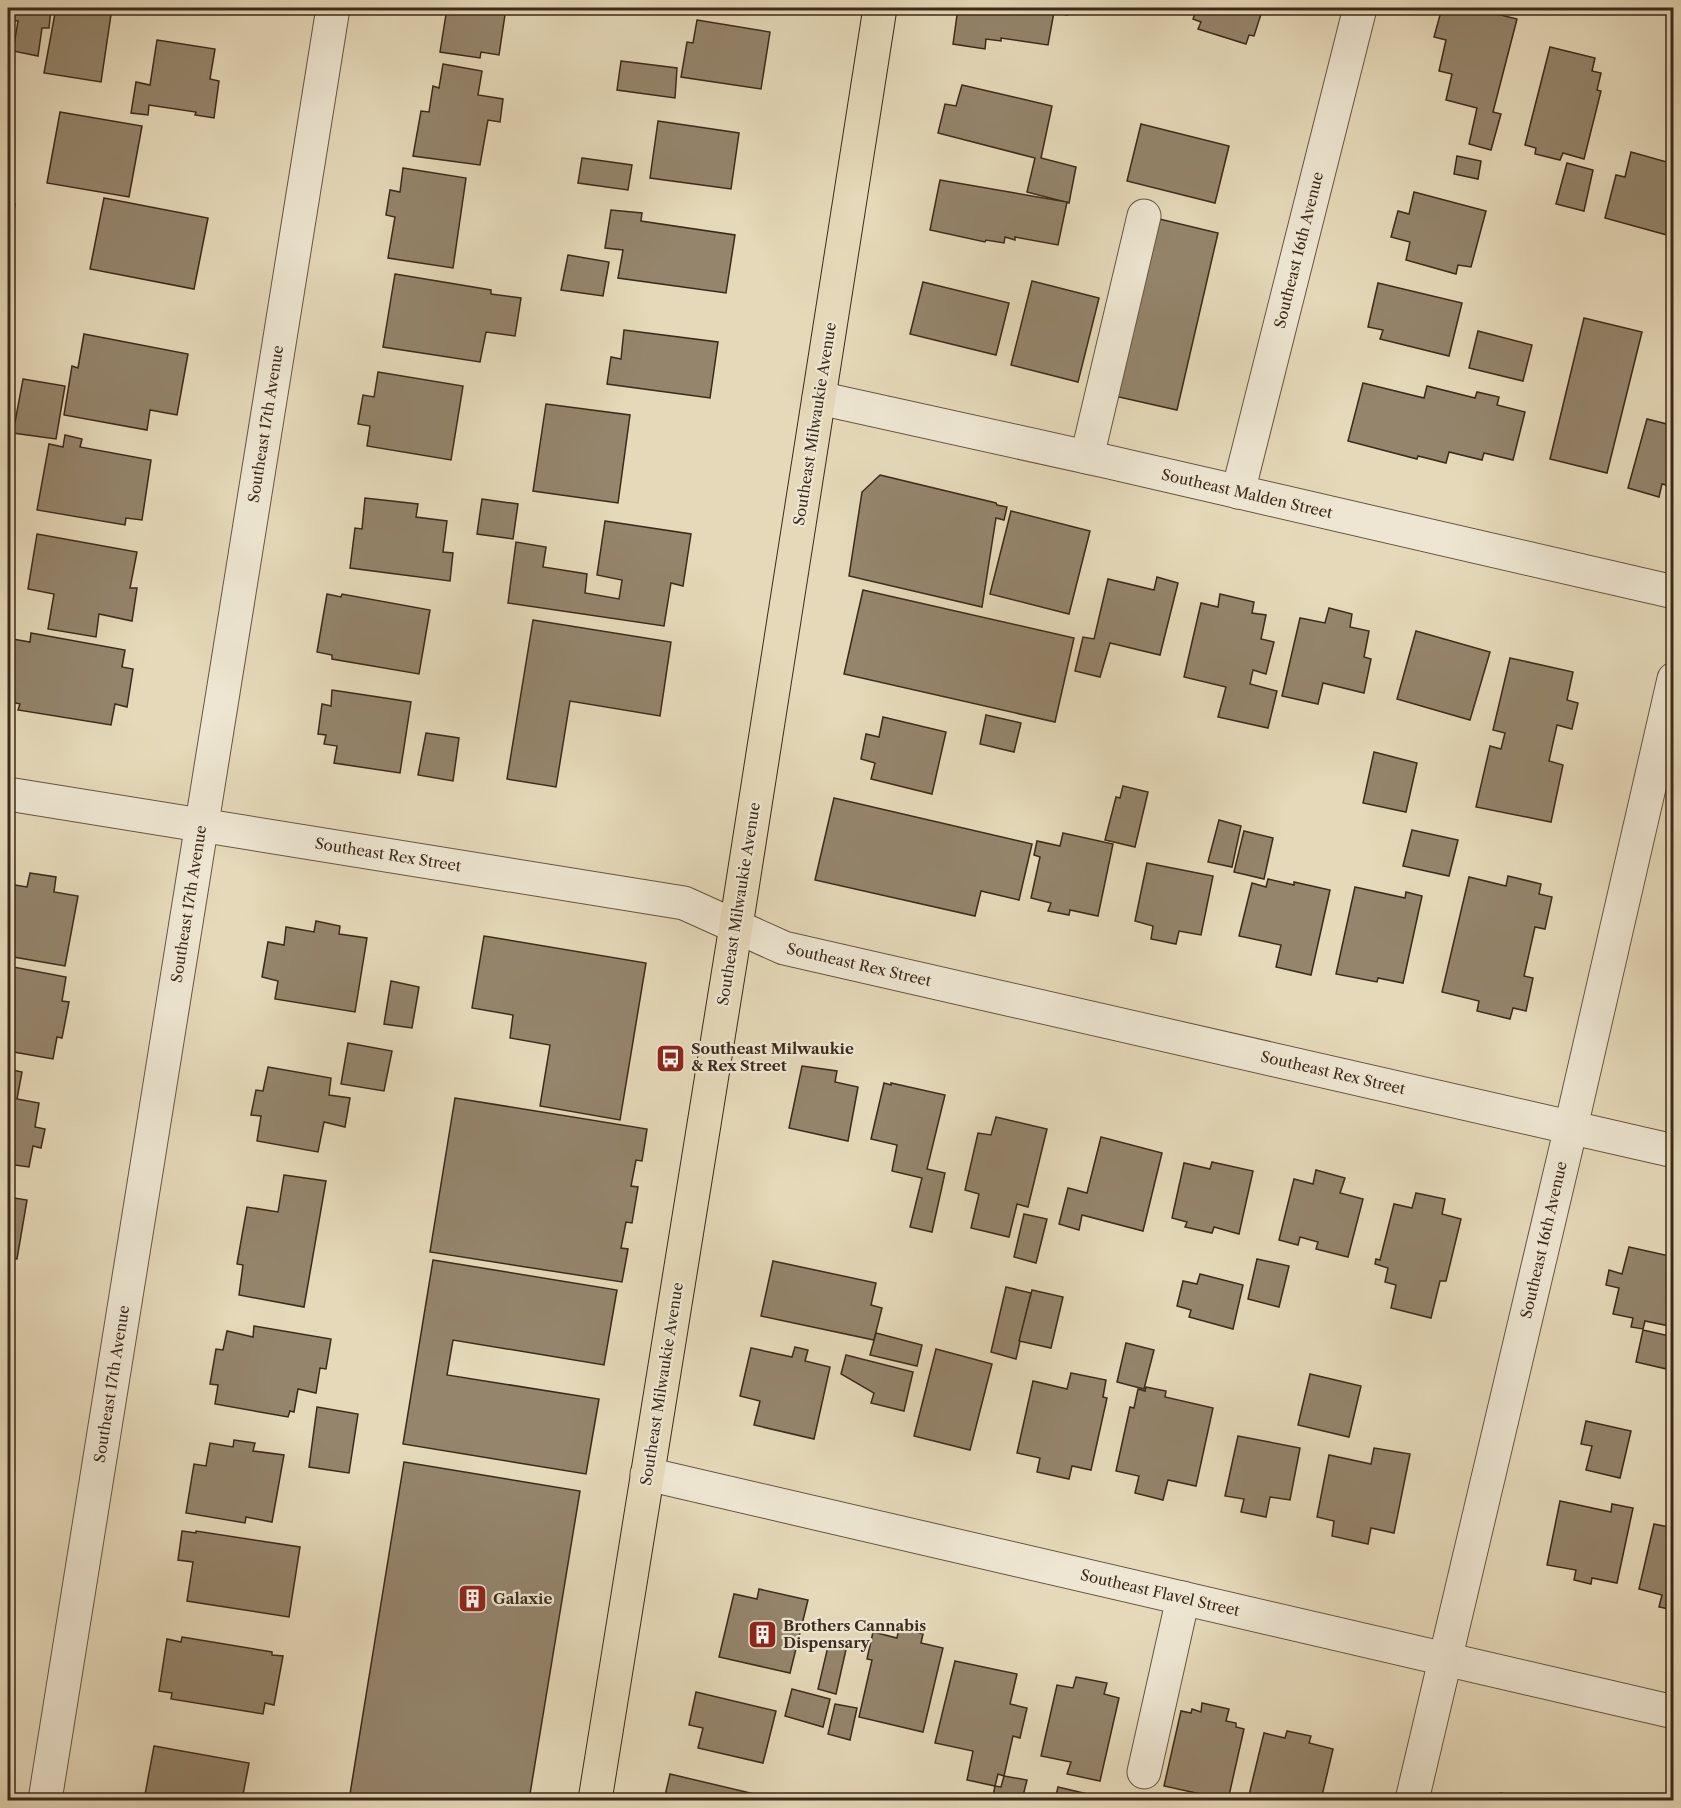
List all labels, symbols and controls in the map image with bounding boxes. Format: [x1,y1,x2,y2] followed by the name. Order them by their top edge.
[1270,170,1327,330] street label: Southeast 16th Avenue
[789,321,840,527] street label: Southeast Milwaukie Avenue
[244,344,287,504] street label: Southeast 17th Avenue
[1160,465,1335,523] street label: Southeast Malden Street
[713,801,764,1007] street label: Southeast Milwaukie Avenue
[167,824,210,984] street label: Southeast 17th Avenue
[314,834,463,876] street label: Southeast Rex Street
[785,939,934,991] street label: Southeast Rex Street
[691,1039,854,1075] place label: Southeast Milwaukie & Rex Street
[654,1042,686,1074] bus stop icon: Southeast Milwaukie & Rex Street
[1259,1047,1408,1099] street label: Southeast Rex Street
[1516,1159,1571,1320] street label: Southeast 16th Avenue
[636,1281,687,1487] street label: Southeast Milwaukie Avenue
[90,1304,133,1464] street label: Southeast 17th Avenue
[1079,1565,1242,1620] street label: Southeast Flavel Street
[456,1583,488,1615] building icon: Galaxie
[493,1589,552,1608] place label: Galaxie
[783,1616,926,1652] place label: Brothers Cannabis Dispensary
[746,1619,778,1651] building icon: Brothers Cannabis Dispensary

